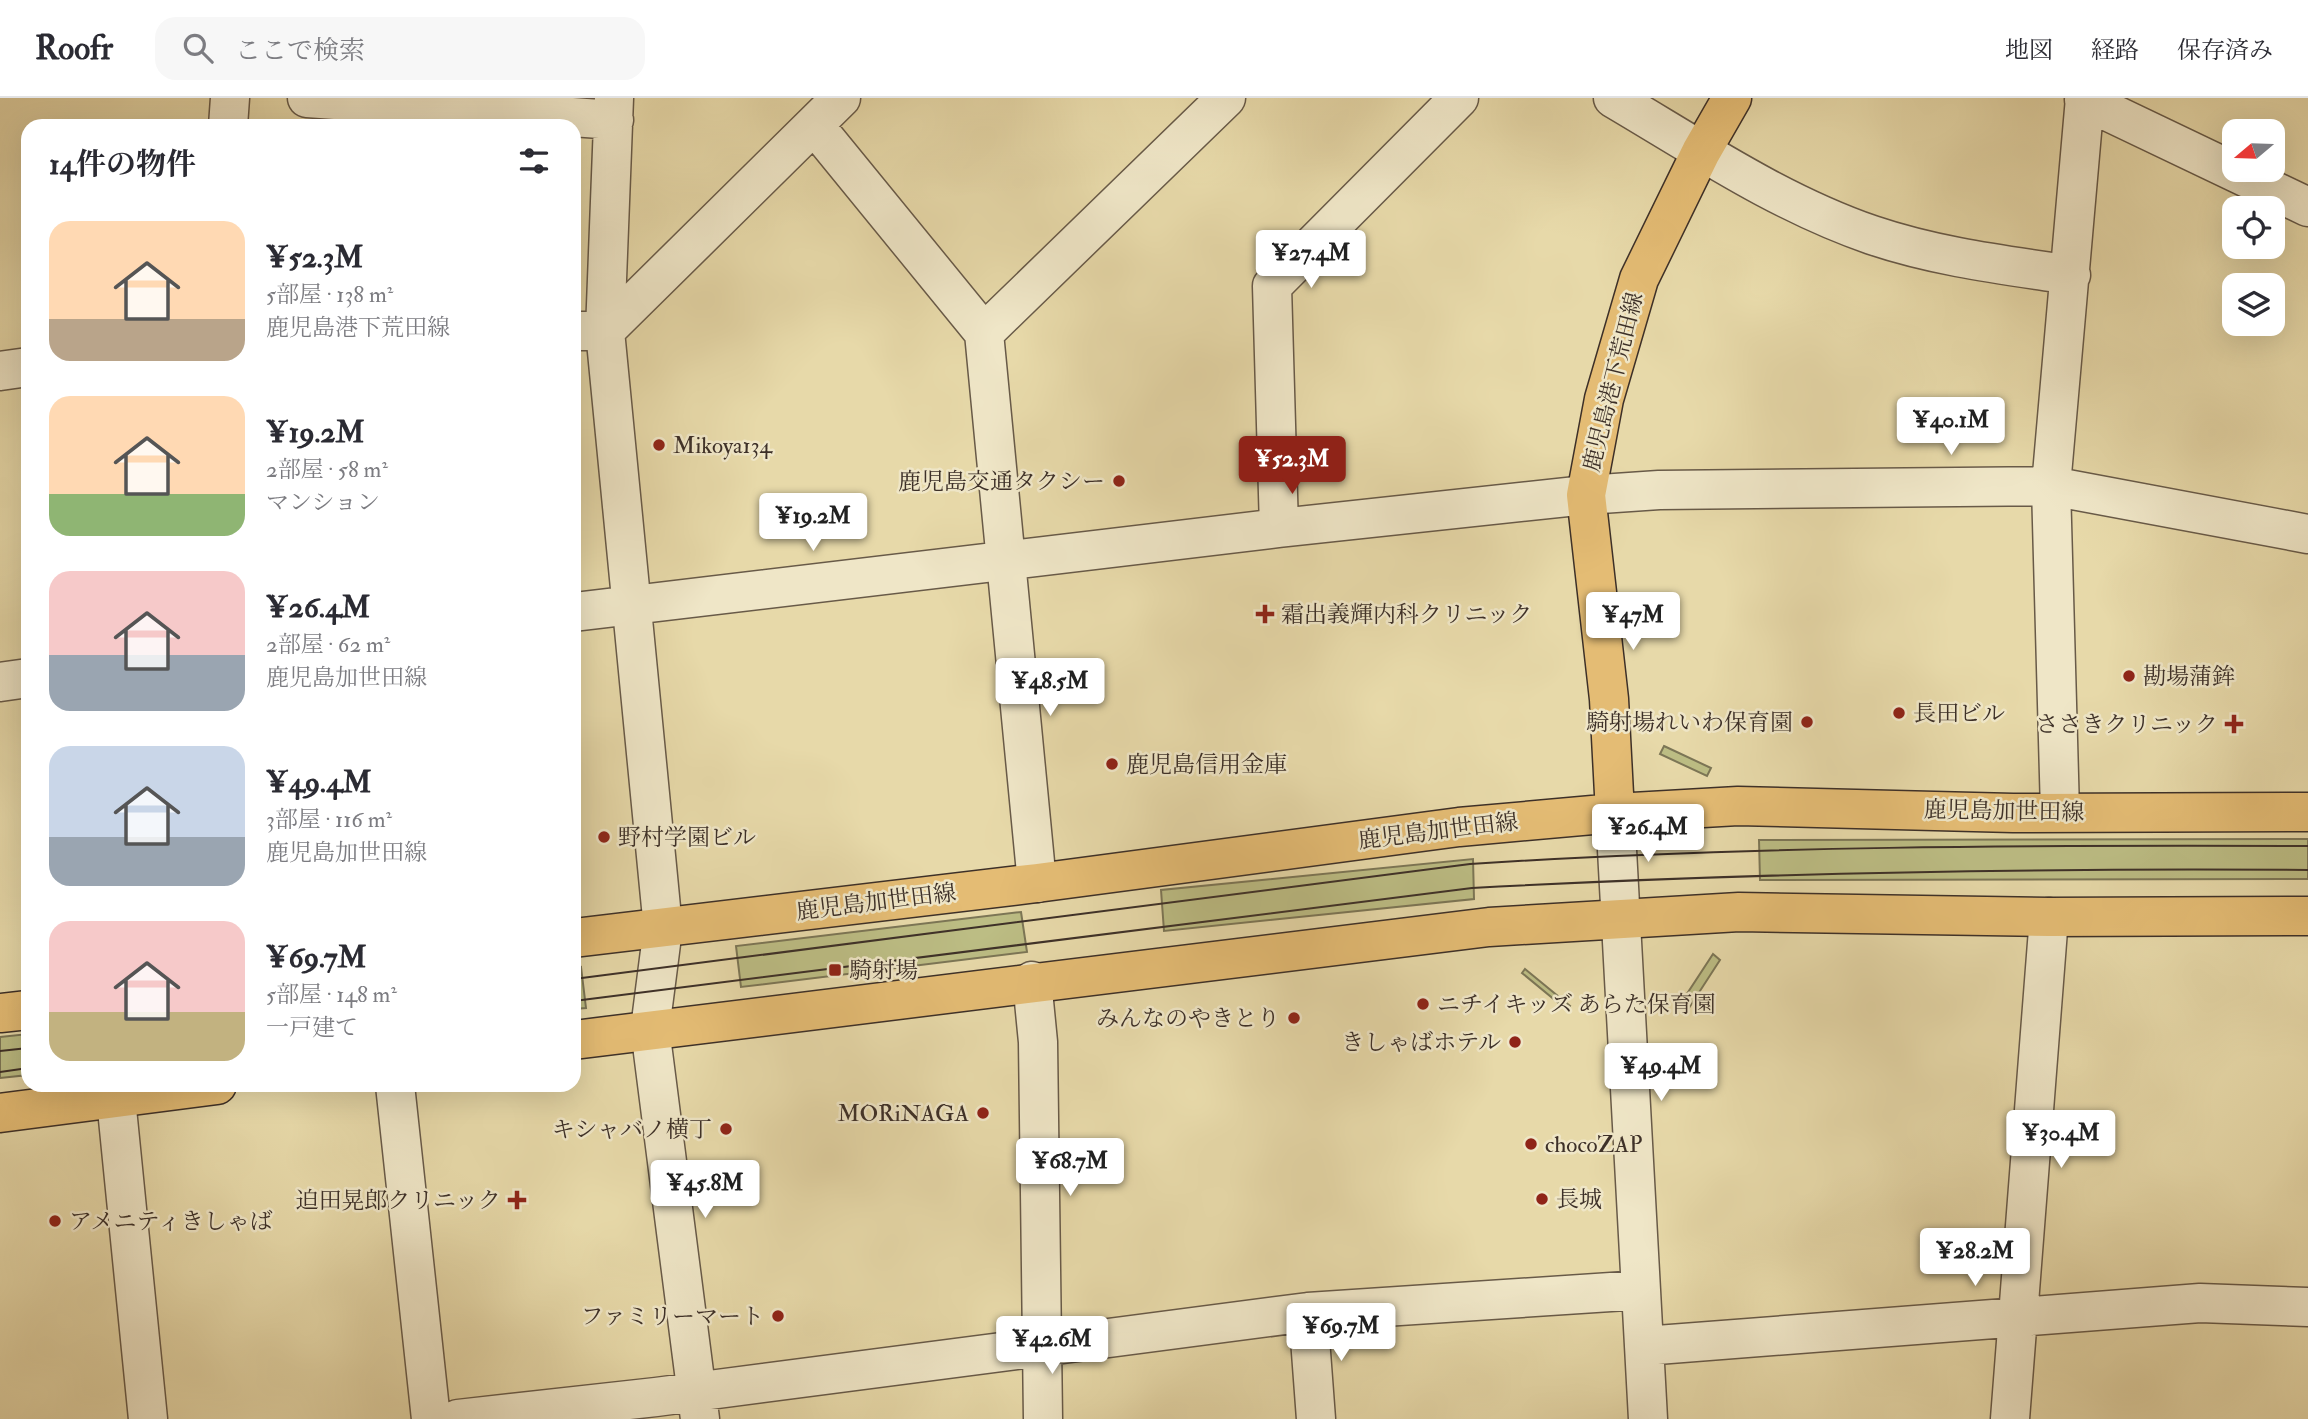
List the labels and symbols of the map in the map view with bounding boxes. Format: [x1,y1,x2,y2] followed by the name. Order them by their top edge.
[2222,119,2286,182] north arrow
[1254,230,1368,290] pin: ¥27.4M
[1577,289,1649,475] street label: 鹿児島港下荒田線
[1894,398,2008,457] pin: ¥40.1M
[673,431,773,460] place label: Mikoya134
[1235,436,1349,496] pin: ¥52.3M
[651,437,667,453] marker: Mikoya134
[898,467,1105,496] place label: 鹿児島交通タクシー
[1111,473,1127,489] marker: 鹿児島交通タクシー
[756,494,870,553] pin: ¥19.2M
[1592,592,1674,652] pin: ¥47M
[1281,600,1533,629] place label: 霜出義輝内科クリニック
[1255,604,1275,624] marker: 霜出義輝内科クリニック
[993,658,1107,718] pin: ¥48.5M
[2143,662,2235,691] place label: 勘場蒲鉾
[2121,668,2137,684] marker: 勘場蒲鉾
[1913,699,2005,728] place label: 長田ビル
[1891,705,1907,721] marker: 長田ビル
[1586,708,1793,737] place label: 騎射場れいわ保育園
[2035,710,2218,739] place label: ささきクリニック
[1799,714,1815,730] marker: 騎射場れいわ保育園
[2224,714,2244,734] marker: ささきクリニック
[1126,750,1287,779] place label: 鹿児島信用金庫
[1104,756,1120,772] marker: 鹿児島信用金庫
[1923,795,2085,827] street label: 鹿児島加世田線
[1591,804,1705,864] pin: ¥26.4M
[1356,807,1520,855] street label: 鹿児島加世田線
[618,823,756,852] place label: 野村学園ビル
[596,829,612,845] marker: 野村学園ビル
[794,878,958,926] street label: 鹿児島加世田線
[849,956,918,985] place label: 騎射場
[827,962,843,978] marker: 騎射場
[1437,990,1716,1019] place label: ニチイキッズ あらた保育園
[1415,996,1431,1012] marker: ニチイキッズ あらた保育園
[1096,1004,1280,1033] place label: みんなのやきとり
[1286,1010,1302,1026] marker: みんなのやきとり
[1341,1028,1501,1057] place label: きしゃばホテル
[1507,1034,1523,1050] marker: きしゃばホテル
[1604,1044,1718,1103] pin: ¥49.4M
[838,1099,969,1128] place label: MORiNAGA
[975,1105,991,1121] marker: MORiNAGA
[2004,1110,2118,1170] pin: ¥30.4M
[552,1115,712,1144] place label: キシャバノ横丁
[718,1121,734,1137] marker: キシャバノ横丁
[1545,1130,1642,1159] place label: chocoZAP
[1523,1136,1539,1152] marker: chocoZAP
[1013,1138,1127,1198] pin: ¥68.7M
[648,1160,762,1220] pin: ¥45.8M
[1556,1185,1602,1214] place label: 長城
[295,1186,501,1215] place label: 迫田晃郎クリニック
[507,1190,527,1210] marker: 迫田晃郎クリニック
[1534,1191,1550,1207] marker: 長城
[69,1207,273,1236] place label: アメニティきしゃば
[47,1213,63,1229] marker: アメニティきしゃば
[1918,1228,2032,1288] pin: ¥28.2M
[580,1302,764,1331] place label: ファミリーマート
[1284,1304,1398,1363] pin: ¥69.7M
[770,1308,786,1324] marker: ファミリーマート
[995,1316,1109,1376] pin: ¥42.6M

